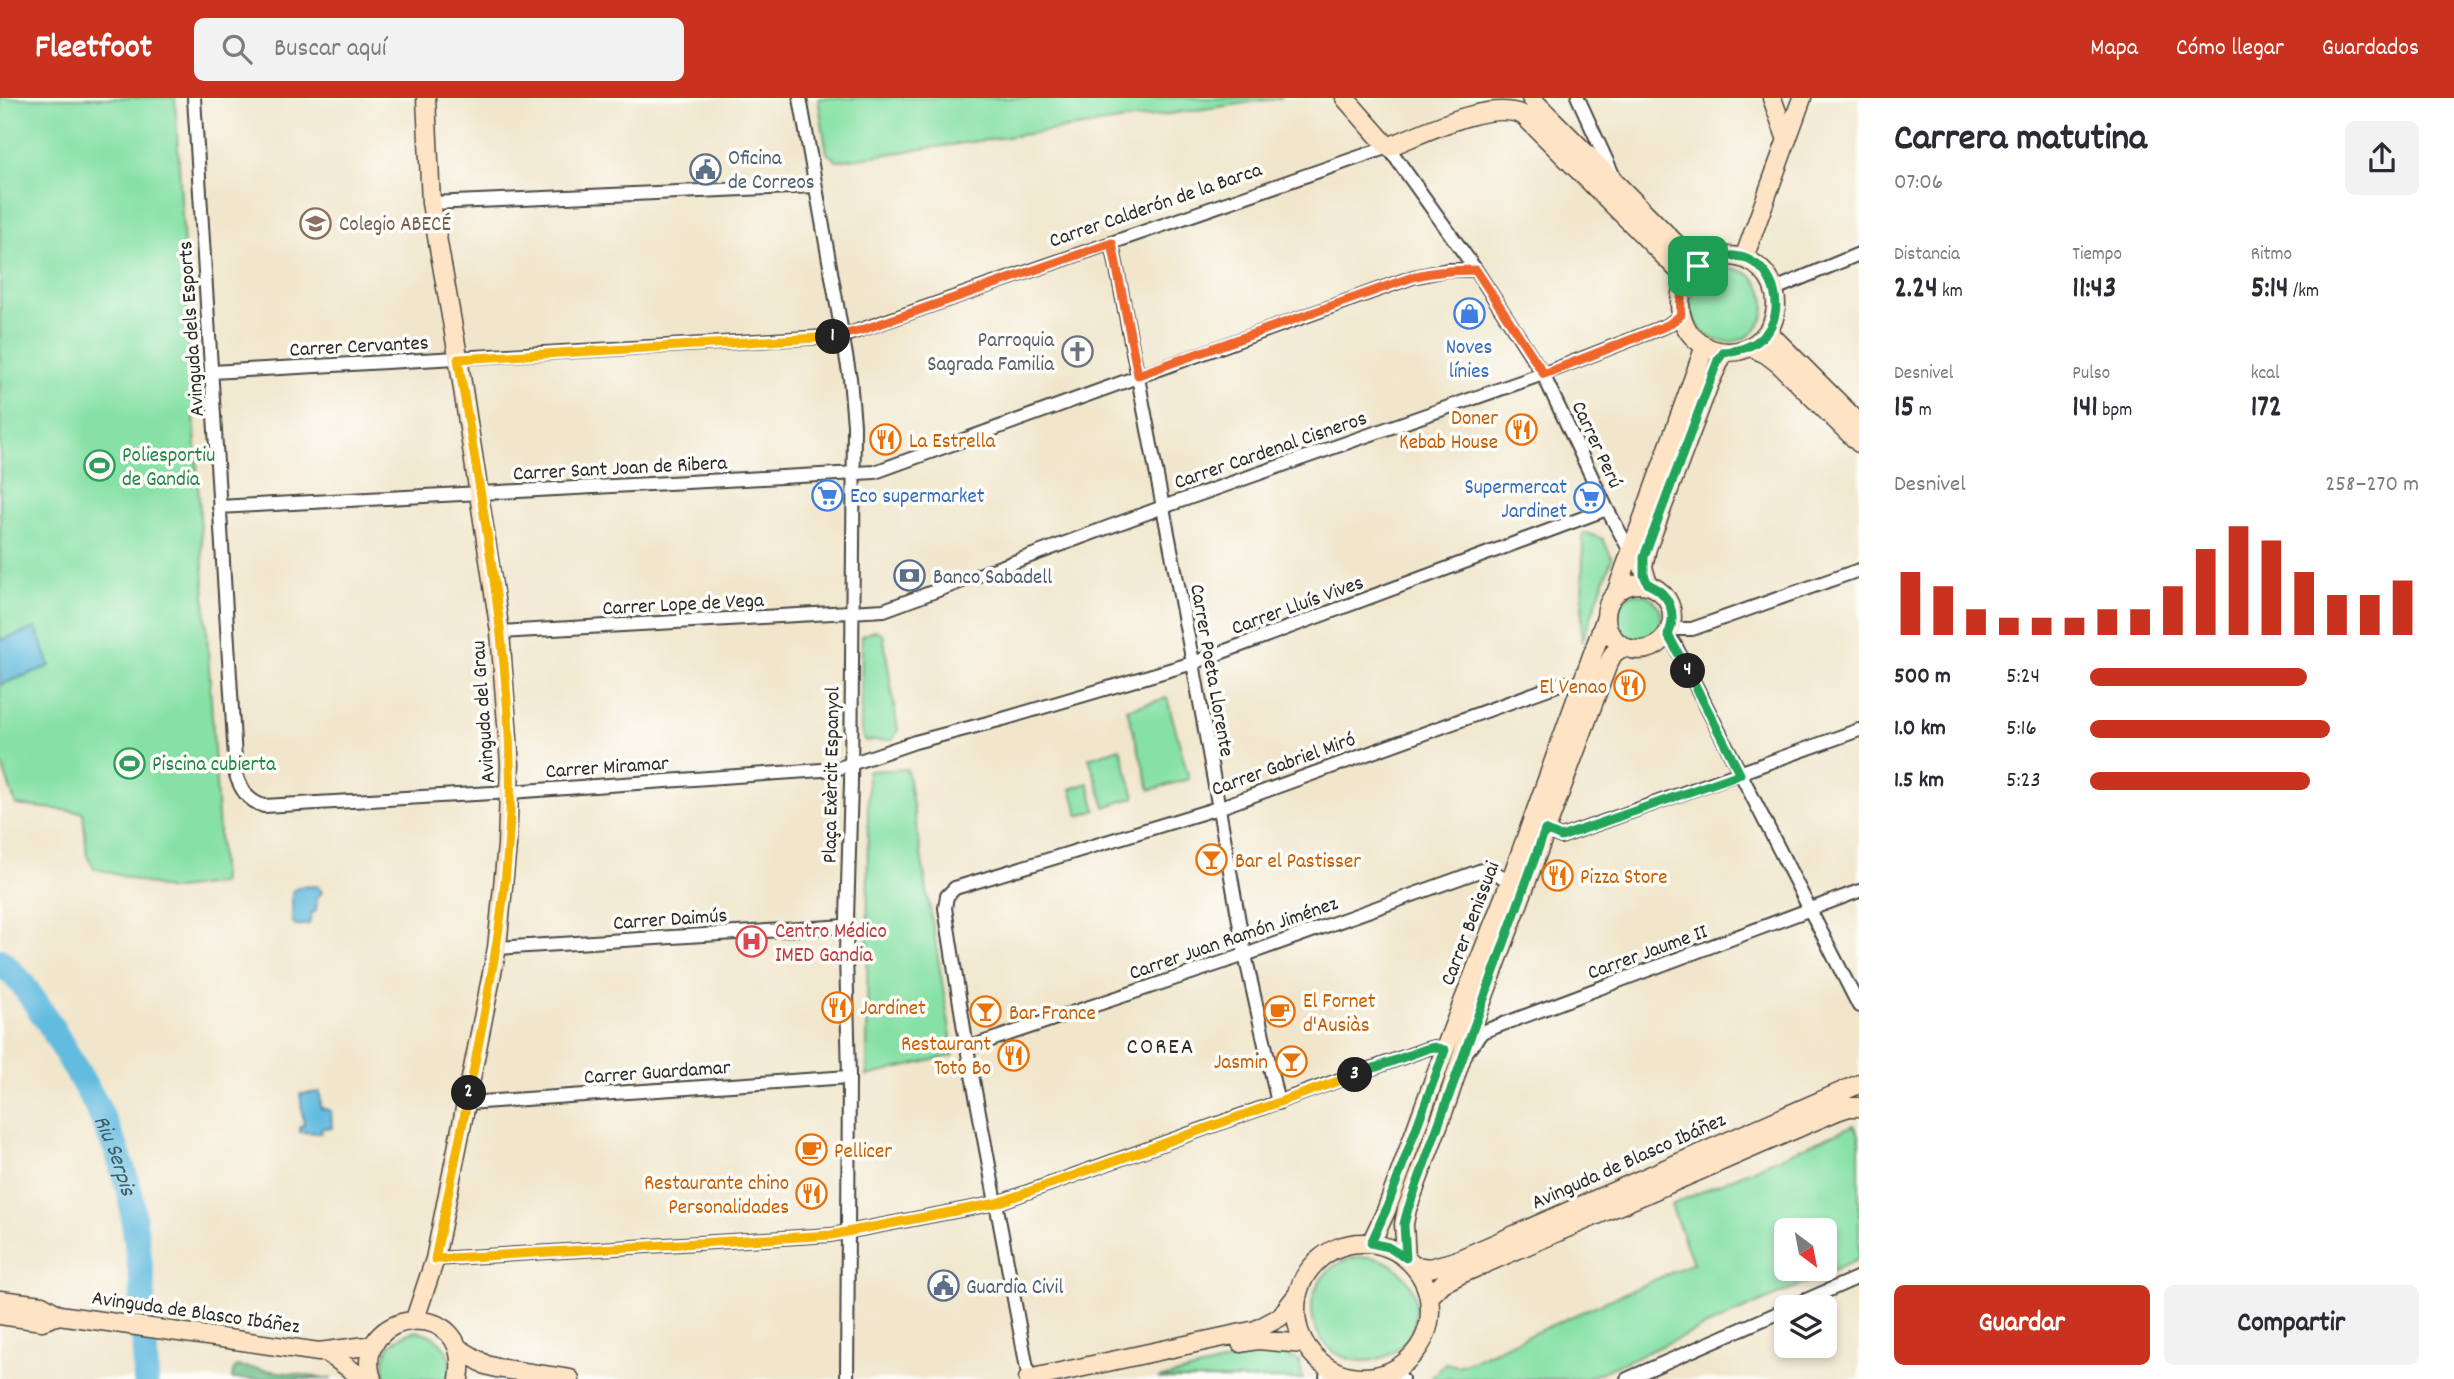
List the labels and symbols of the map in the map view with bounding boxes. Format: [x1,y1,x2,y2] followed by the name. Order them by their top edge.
[728,145,815,199] place label: Oficina de Correos
[688,152,722,186] public building icon: Oficina de Correos
[1046,156,1267,257] street label: Carrer Calderón de la Barca
[299,206,333,240] school or university icon: Colegio ABECÉ
[339,211,451,241] place label: Colegio ABECÉ
[1668,236,1728,296] pin
[172,240,214,418] street label: Avinguda dels Esports
[1452,297,1486,331] shop icon: Noves línies
[816,320,850,354] pin: 1
[927,327,1055,381] place label: Parroquia Sagrada Familia
[289,329,429,367] street label: Carrer Cervantes
[1060,334,1094,368] church icon: Parroquia Sagrada Familia
[1446,334,1492,388] place label: Noves línies
[1562,397,1629,494] street label: Carrer Perú
[1171,405,1371,499] street label: Carrer Cardenal Cisneros
[1399,405,1498,459] place label: Doner Kebab House
[1504,412,1538,446] restaurant icon: Doner Kebab House
[869,423,903,457] restaurant icon: La Estrella
[909,428,996,458] place label: La Estrella
[122,442,215,496] place label: Poliesportiu de Gandia
[82,449,116,483] sports icon: Poliesportiu de Gandia
[512,449,729,491] street label: Carrer Sant Joan de Ribera
[1464,474,1567,528] place label: Supermercat Jardinet
[810,478,844,512] supermarket icon: Eco supermarket
[1573,481,1607,515] supermarket icon: Supermercat Jardinet
[850,483,985,513] place label: Eco supermarket
[893,559,927,593] bank icon: Banco Sabadell
[933,564,1052,594] place label: Banco Sabadell
[1228,569,1368,645] street label: Carrer Lluís Vives
[1180,582,1240,759] street label: Carrer Poeta Llorente
[602,587,766,625] street label: Carrer Lope de Vega
[465,640,505,784] street label: Avinguda del Grau
[1670,654,1706,688] pin: 4
[1613,669,1647,703] restaurant icon: El Venao
[1539,674,1607,704] place label: El Venao
[816,686,850,864] street label: Plaça Exèrcit Espanyol
[1208,726,1360,806] street label: Carrer Gabriel Miró
[112,746,146,780] sports icon: Piscina cubierta
[545,750,670,788] street label: Carrer Miramar
[152,751,277,781] place label: Piscina cubierta
[1195,843,1229,877] bar icon: Bar el Pastisser
[1235,848,1361,878] place label: Bar el Pastisser
[1434,857,1509,991] street label: Carrer Benissuai
[1540,859,1574,893] restaurant icon: Pizza Store
[1580,864,1667,894] place label: Pizza Store
[1126,890,1342,990] street label: Carrer Juan Ramón Jiménez
[612,902,728,940] street label: Carrer Daimús
[775,918,887,972] place label: Centro Médico IMED Gandia
[1584,918,1713,989] street label: Carrer Jaume II
[735,925,769,959] hospital icon: Centro Médico IMED Gandia
[1303,988,1376,1042] place label: El Fornet d'Ausiàs
[820,990,854,1024] restaurant icon: Jardinet
[860,995,926,1025] place label: Jardinet
[969,995,1003,1029] bar icon: Bar France
[1263,995,1297,1029] cafe icon: El Fornet d'Ausiàs
[1009,1000,1096,1030] place label: Bar France
[901,1031,991,1085] place label: Restaurant Toto Bo
[1127,1032,1195,1065] district label: COREA
[997,1038,1031,1072] restaurant icon: Restaurant Toto Bo
[1274,1044,1308,1078] bar icon: Jasmin
[1214,1049,1268,1079] place label: Jasmin
[583,1054,732,1094] street label: Carrer Guardamar
[1338,1058,1372,1093] pin: 3
[452,1076,486,1110] pin: 2
[1527,1106,1731,1219] street label: Avinguda de Blasco Ibáñez
[83,1111,143,1202] water label: Riu Serpis
[794,1133,828,1167] cafe icon: Pellicer
[834,1138,892,1168] place label: Pellicer
[644,1170,789,1224] place label: Restaurante chino Personalidades
[795,1177,829,1211] restaurant icon: Restaurante chino Personalidades
[1774,1218,1838,1281] north arrow
[926,1269,960,1303] public building icon: Guardia Civil
[966,1274,1063,1304] place label: Guardia Civil
[90,1285,301,1343] street label: Avinguda de Blasco Ibáñez

